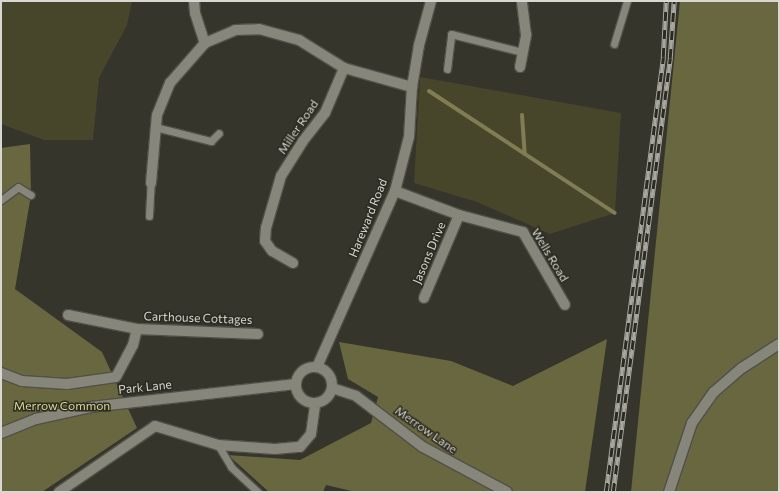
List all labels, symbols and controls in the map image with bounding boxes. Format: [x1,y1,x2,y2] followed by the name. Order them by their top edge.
[275,97,321,157] street label: Miller Road
[346,177,390,259] street label: Hareward Road
[409,220,449,286] street label: Jasons Drive
[528,226,572,284] street label: Wells Road
[143,309,253,327] street label: Carthouse Cottages
[118,377,172,397] street label: Park Lane
[14,399,110,413] park label: Merrow Common
[392,403,460,457] street label: Merrow Lane

